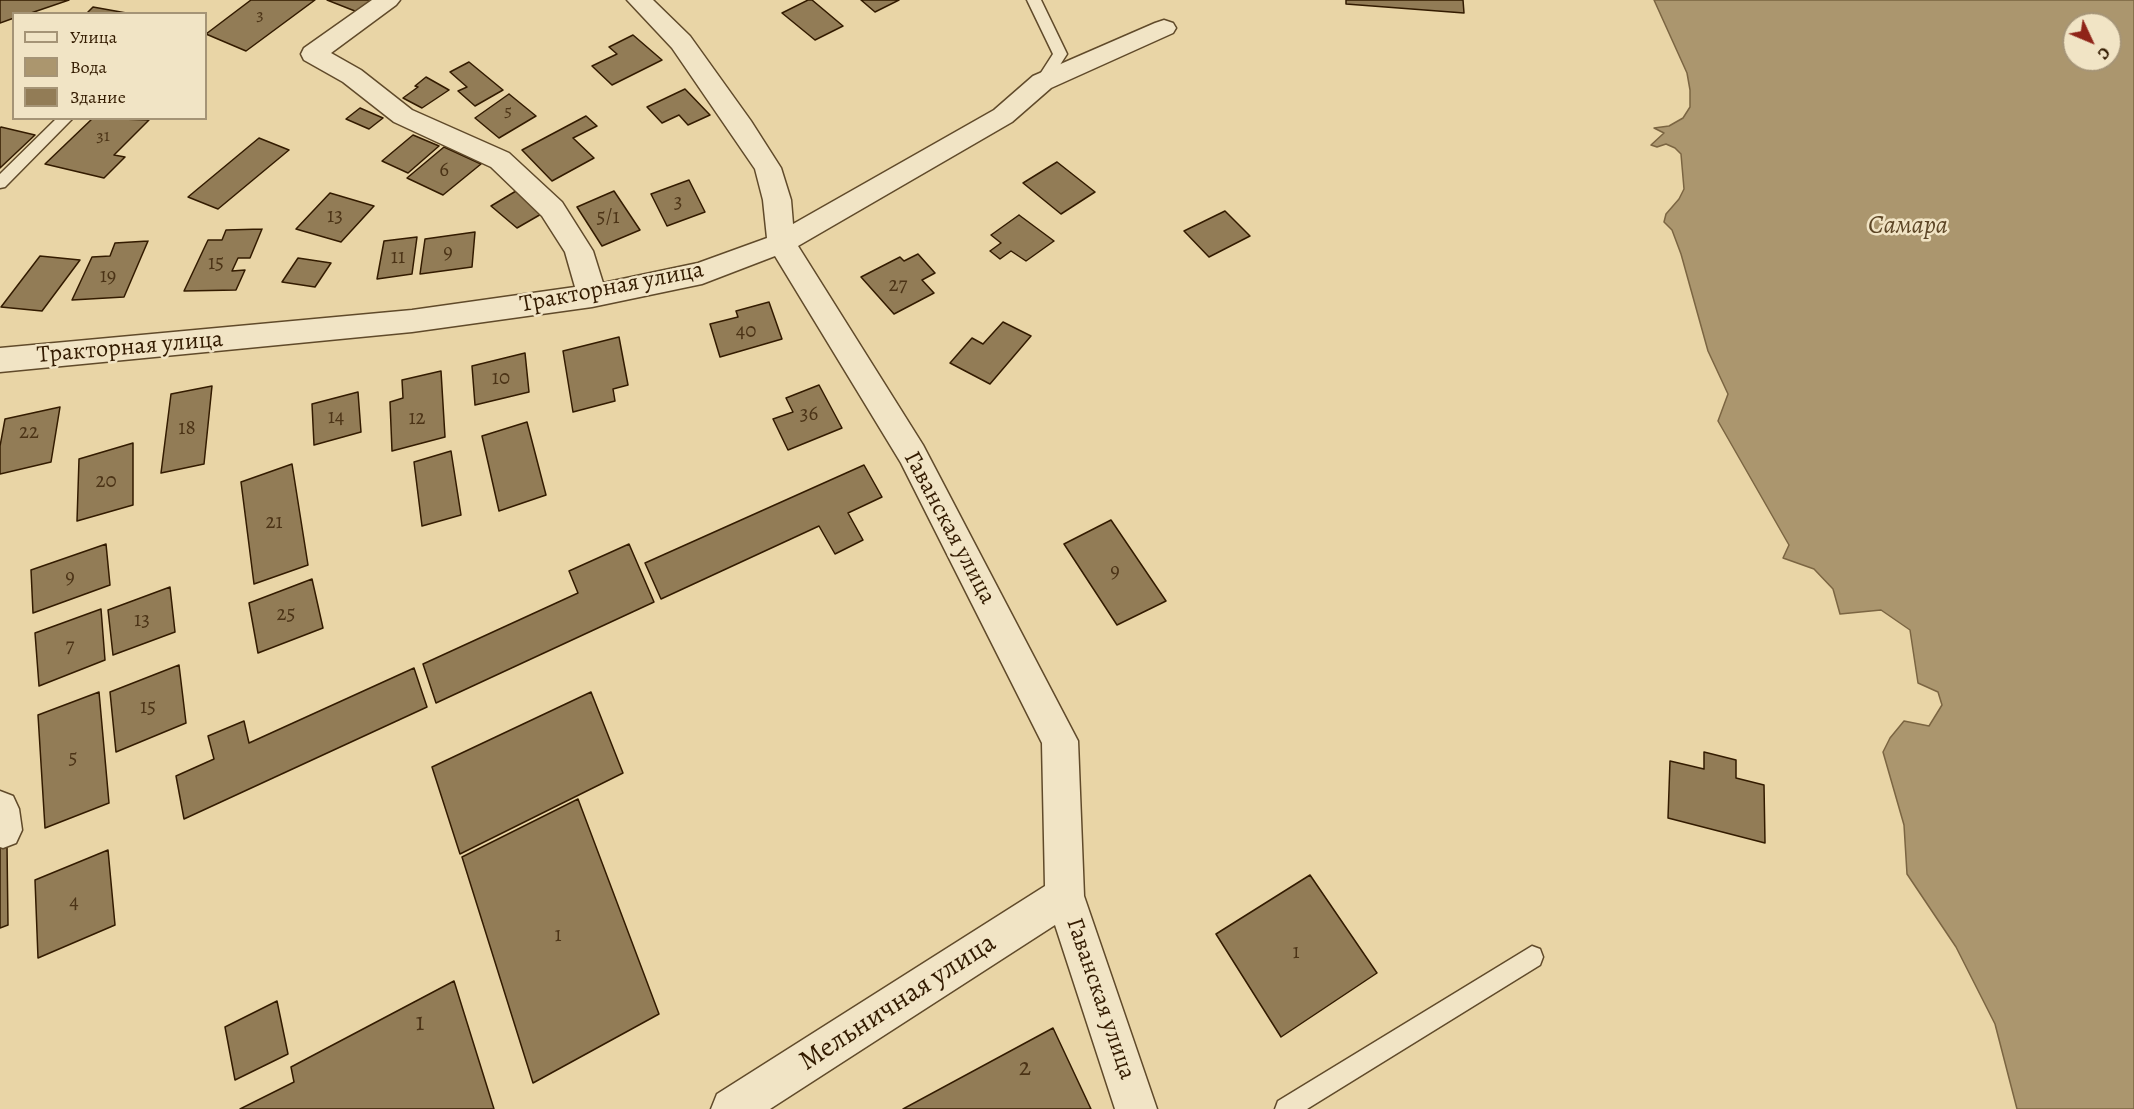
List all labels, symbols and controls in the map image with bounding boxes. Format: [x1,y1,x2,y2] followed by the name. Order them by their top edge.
[256,5,264,27] house number: 3
[12,12,207,120] legend
[2062,12,2122,72] north arrow
[70,25,117,49] text: Улица
[2092,42,2115,64] text: С
[70,55,107,79] text: Вода
[70,85,126,109] text: Здание
[504,101,512,123] house number: 5
[96,126,110,148] house number: 31
[439,158,449,184] house number: 6
[674,190,682,216] house number: 3
[327,204,343,230] house number: 13
[596,205,620,231] house number: 5/1
[1868,211,1948,243] water label: Самара
[443,240,453,266] house number: 9
[391,245,405,271] house number: 11
[208,251,224,277] house number: 15
[518,256,706,320] street label: Тракторная улица
[100,264,116,290] house number: 19
[889,273,907,299] house number: 27
[736,319,756,345] house number: 40
[36,326,224,370] street label: Тракторная улица
[492,366,510,392] house number: 10
[800,402,818,428] house number: 36
[328,405,344,431] house number: 14
[408,406,426,432] house number: 12
[178,416,196,442] house number: 18
[19,420,39,446] house number: 22
[897,447,1001,609] street label: Гаванская улица
[95,469,117,495] house number: 20
[265,510,283,536] house number: 21
[1110,559,1120,585] house number: 9
[65,565,75,591] house number: 9
[276,602,296,628] house number: 25
[134,608,150,634] house number: 13
[66,634,74,660] house number: 7
[140,695,156,721] house number: 15
[68,746,78,772] house number: 5
[69,890,79,916] house number: 4
[1059,914,1141,1084] street label: Гаванская улица
[554,923,562,949] house number: 1
[793,927,1003,1079] street label: Мельничная улица
[1292,940,1300,966] house number: 1
[416,1008,424,1040] house number: 1
[1019,1053,1031,1085] house number: 2

